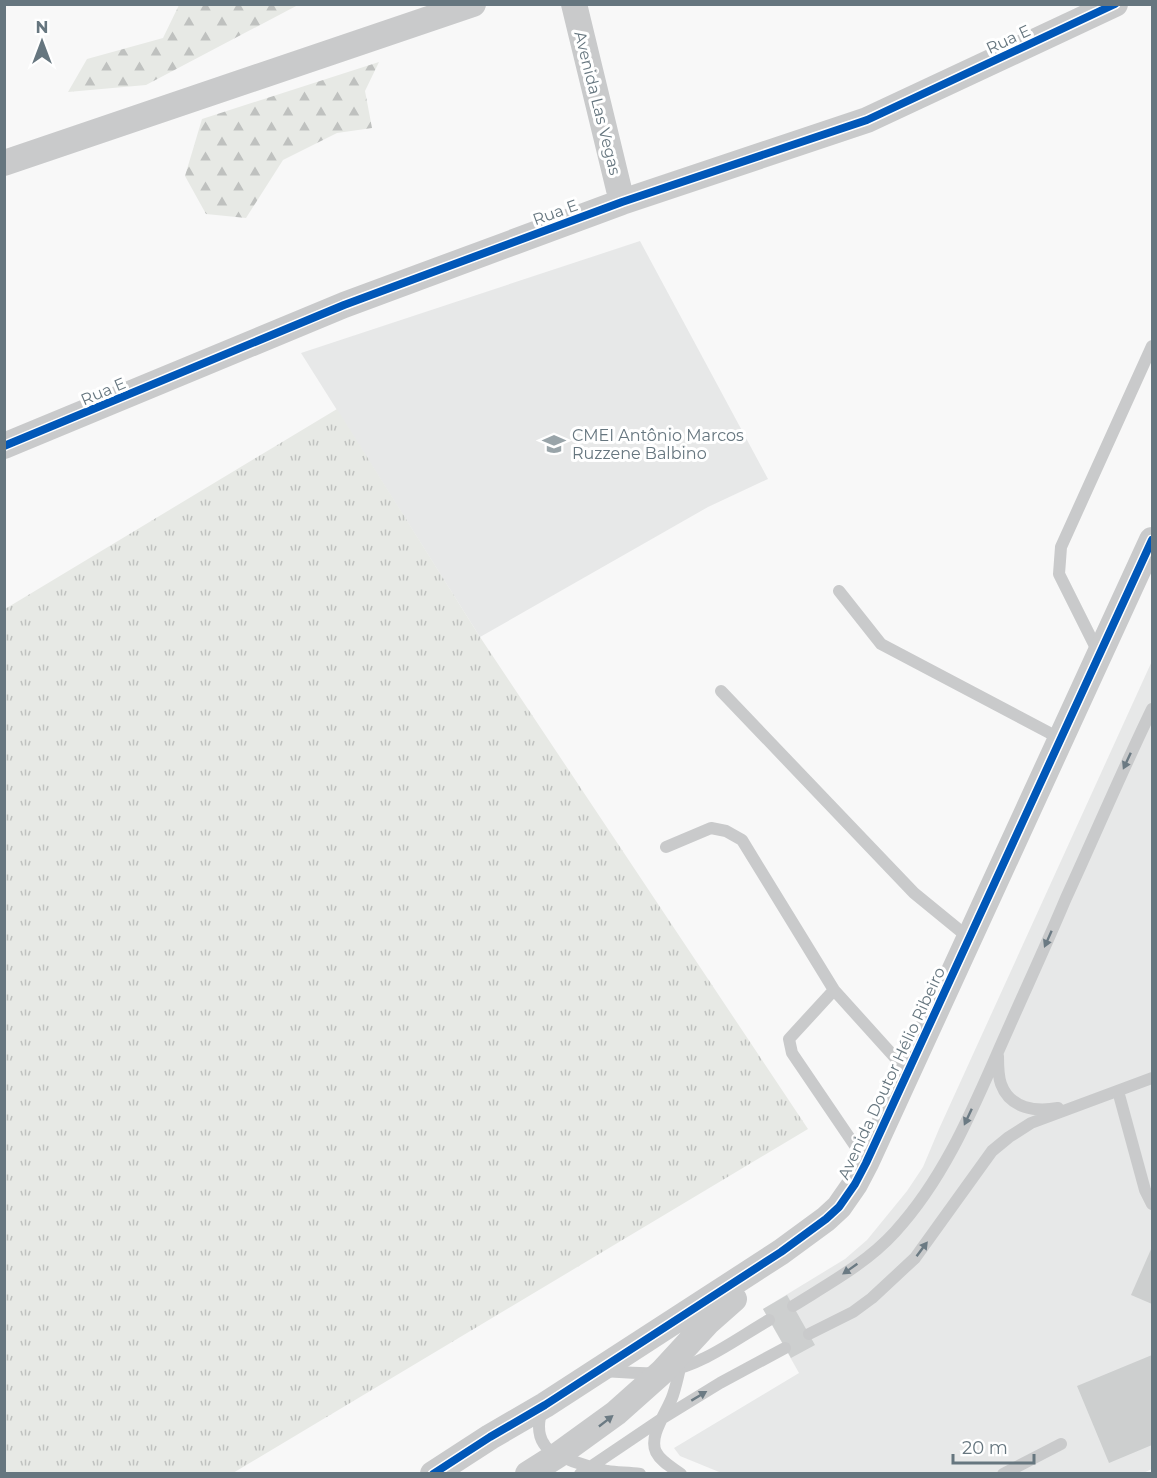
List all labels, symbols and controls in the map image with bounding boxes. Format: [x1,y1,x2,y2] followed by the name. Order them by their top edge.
[12,12,72,72] north arrow
[36,18,48,37] text: N
[983,21,1033,58] street label: Rua E
[570,29,625,177] street label: Avenida Las Vegas
[530,196,580,229] street label: Rua E
[78,374,128,409] street label: Rua E
[572,426,744,463] place label: CMEI Antônio Marcos Ruzzene Balbino
[541,431,567,457] school or university icon: CMEI Antônio Marcos Ruzzene Balbino
[1123,753,1132,770] one-way arrow
[1043,931,1053,949] one-way arrow
[834,964,949,1182] street label: Avenida Doutor Hélio Ribeiro
[963,1109,972,1126] one-way arrow
[915,1242,927,1257] one-way arrow
[843,1263,859,1275] one-way arrow
[691,1391,708,1401] one-way arrow
[598,1416,613,1428] one-way arrow
[953,1427,1034,1465] scale bar
[962,1437,1008,1459] text: 20 m

